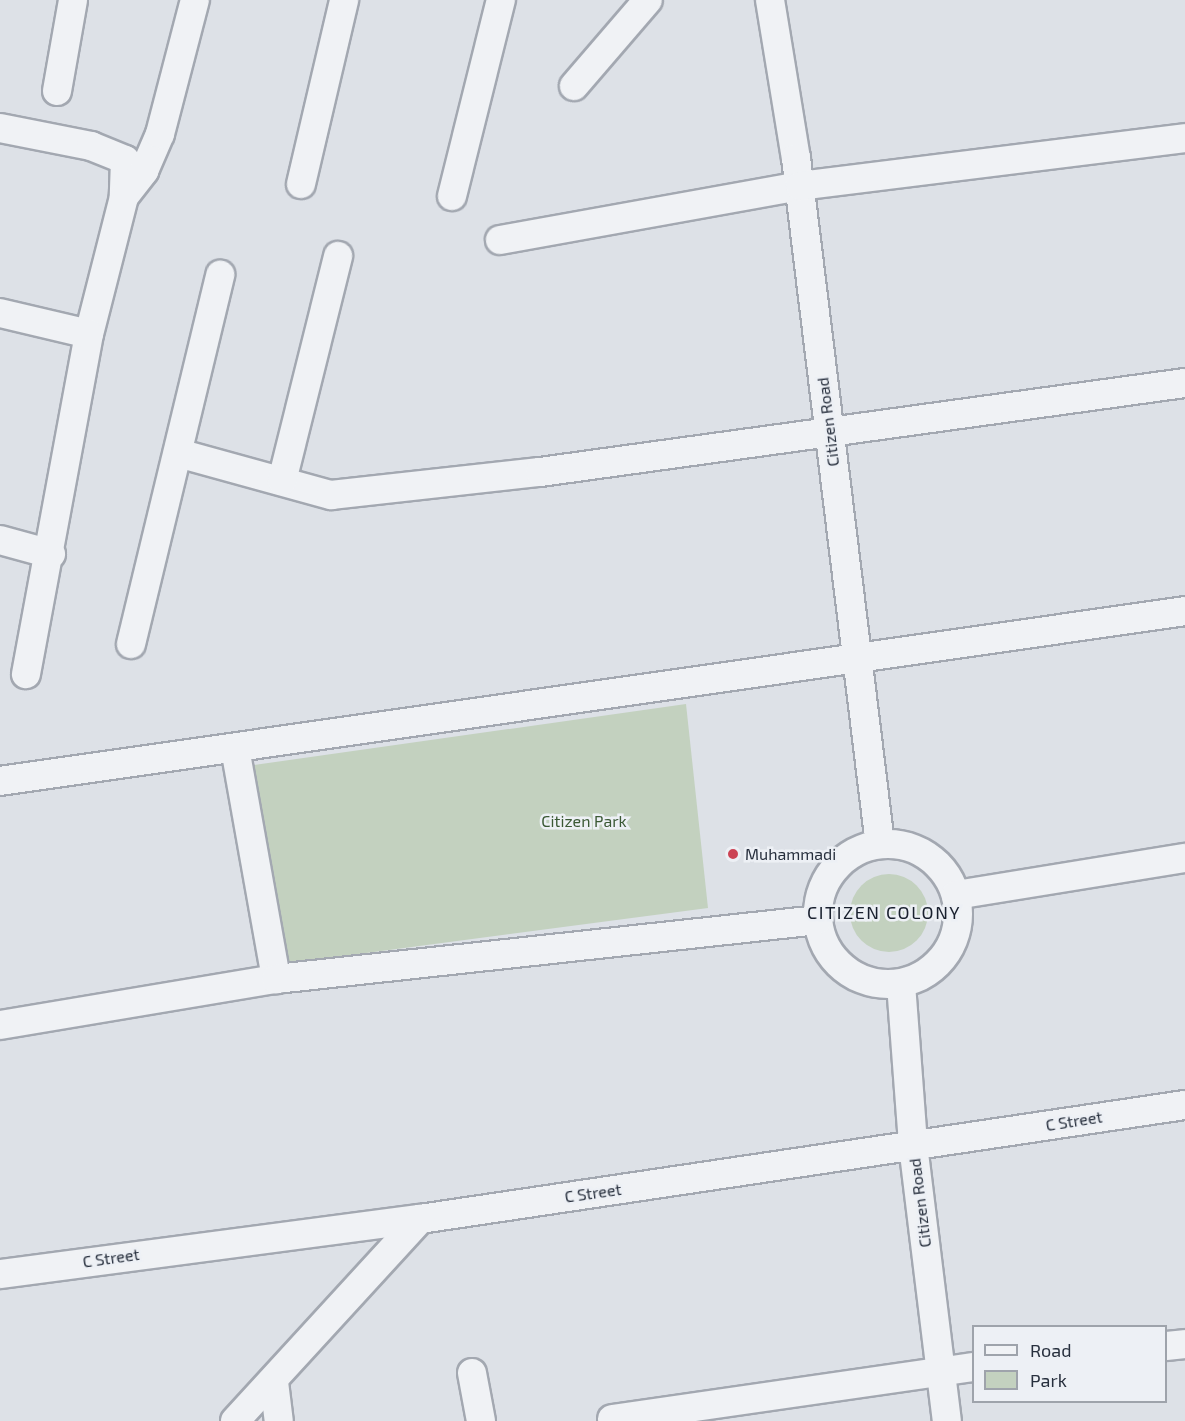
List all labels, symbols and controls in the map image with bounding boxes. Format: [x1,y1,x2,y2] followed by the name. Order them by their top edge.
[813,376,843,468] street label: Citizen Road
[541,811,627,831] park label: Citizen Park
[745,844,836,864] place label: Muhammadi
[726,847,740,861] marker: Muhammadi
[807,901,961,923] district label: CITIZEN COLONY
[1044,1107,1104,1135] street label: C Street
[905,1157,935,1249] street label: Citizen Road
[563,1180,623,1206] street label: C Street
[81,1245,141,1271] street label: C Street
[972,1325,1167,1403] legend
[1030,1339,1071,1361] text: Road
[1030,1369,1067,1391] text: Park

